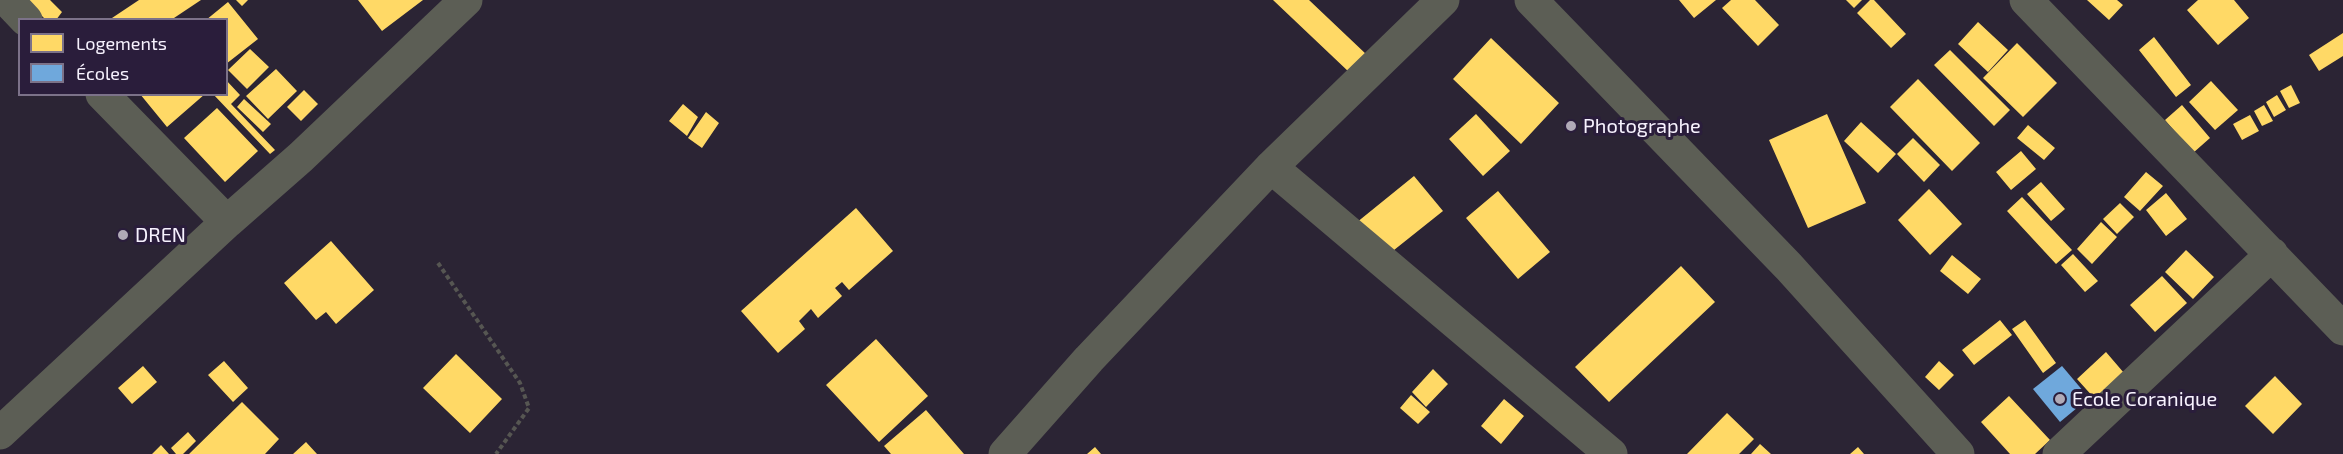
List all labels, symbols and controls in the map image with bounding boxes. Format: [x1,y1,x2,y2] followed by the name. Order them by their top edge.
[18,18,228,96] legend
[76,32,167,54] text: Logements
[76,62,129,84] text: Écoles
[1583,114,1701,138] place label: Photographe
[1564,119,1578,133] marker: Photographe
[135,223,186,247] place label: DREN
[116,228,130,242] marker: DREN
[2072,387,2217,411] place label: Ecole Coranique
[2053,392,2067,406] marker: Ecole Coranique

